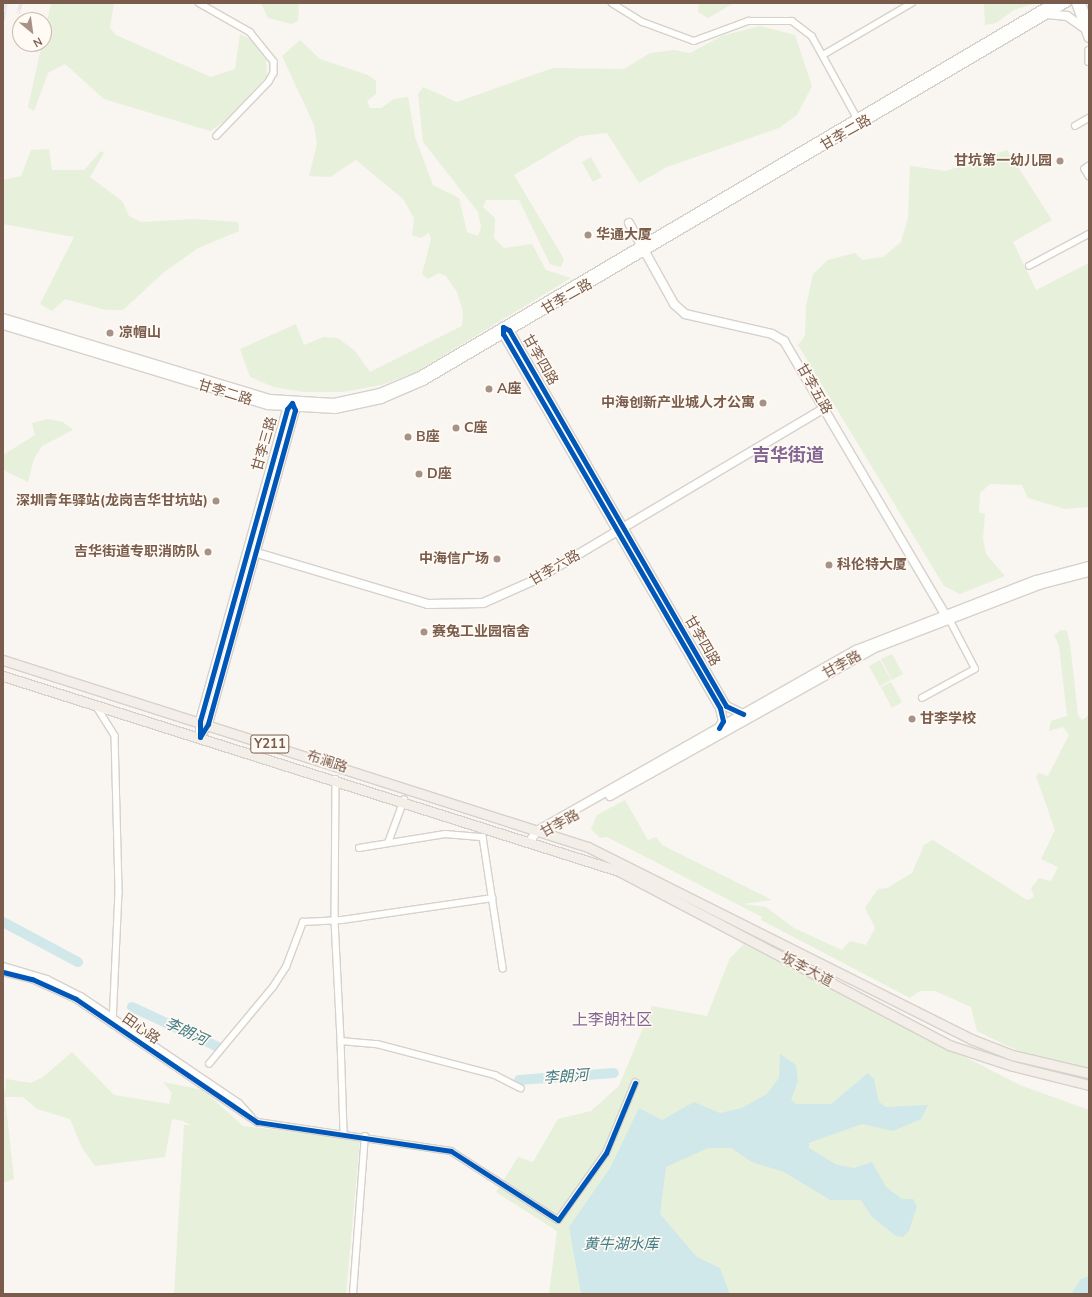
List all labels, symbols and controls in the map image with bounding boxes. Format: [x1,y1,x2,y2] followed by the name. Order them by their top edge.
[12,12,52,52] north arrow
[30,33,45,51] text: N
[818,112,874,154] street label: 甘李二路
[954,153,1052,169] place label: 甘坑第一幼儿园
[1055,156,1065,166] marker: 甘坑第一幼儿园
[596,227,652,243] place label: 华通大厦
[583,230,593,240] marker: 华通大厦
[539,276,595,318] street label: 甘李二路
[119,325,161,341] place label: 凉帽山
[104,327,116,339] marker: 凉帽山
[519,332,561,388] street label: 甘李四路
[793,361,835,417] street label: 甘李五路
[196,377,254,409] street label: 甘李二路
[497,381,521,397] place label: A座
[484,384,494,394] marker: A座
[601,395,755,411] place label: 中海创新产业城人才公寓
[758,398,768,408] marker: 中海创新产业城人才公寓
[249,415,281,473] street label: 甘李三路
[464,420,488,436] place label: C座
[451,423,461,433] marker: C座
[416,429,440,445] place label: B座
[403,432,413,442] marker: B座
[752,444,824,466] district label: 吉华街道
[427,466,452,482] place label: D座
[414,469,424,479] marker: D座
[16,493,208,509] place label: 深圳青年驿站(龙岗吉华甘坑站)
[211,496,221,506] marker: 深圳青年驿站(龙岗吉华甘坑站)
[74,544,200,560] place label: 吉华街道专职消防队
[203,547,213,557] marker: 吉华街道专职消防队
[527,547,583,589] street label: 甘李六路
[419,551,489,567] place label: 中海信广场
[492,554,502,564] marker: 中海信广场
[837,557,907,573] place label: 科伦特大厦
[824,560,834,570] marker: 科伦特大厦
[681,613,723,669] street label: 甘李四路
[432,624,530,640] place label: 赛兔工业园宿舍
[419,627,429,637] marker: 赛兔工业园宿舍
[820,647,864,683] street label: 甘李路
[920,711,976,727] place label: 甘李学校
[907,714,917,724] marker: 甘李学校
[250,733,290,755] road number: Y211
[304,748,350,776] street label: 布澜路
[538,806,582,842] street label: 甘李路
[778,949,836,991] street label: 坂李大道
[119,1010,163,1048] street label: 田心路
[572,1010,652,1030] district label: 上李朗社区
[162,1014,210,1050] water label: 李朗河
[543,1066,589,1088] water label: 李朗河
[584,1236,658,1254] water label: 黄牛湖水库

